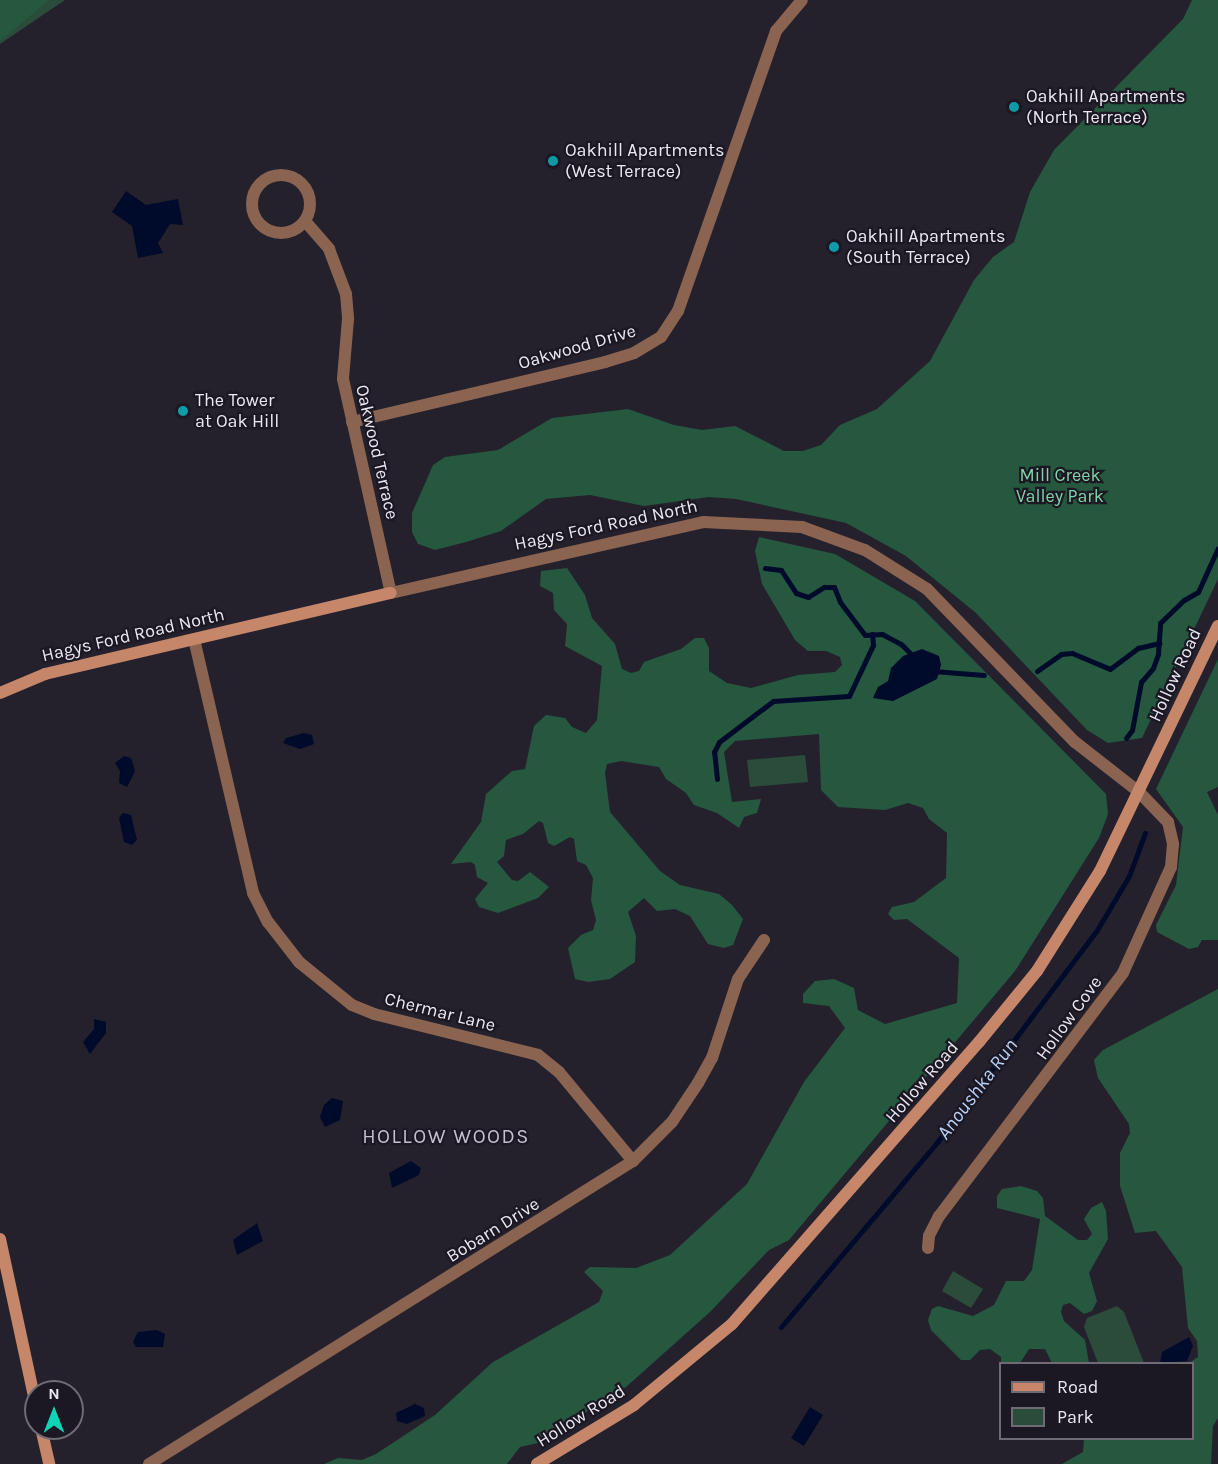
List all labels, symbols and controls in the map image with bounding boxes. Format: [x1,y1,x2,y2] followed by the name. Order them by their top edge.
[1026,86,1185,128] place label: Oakhill Apartments (North Terrace)
[1007,100,1021,114] marker: Oakhill Apartments (North Terrace)
[565,140,724,182] place label: Oakhill Apartments (West Terrace)
[546,154,560,168] marker: Oakhill Apartments (West Terrace)
[846,226,1005,268] place label: Oakhill Apartments (South Terrace)
[827,240,841,254] marker: Oakhill Apartments (South Terrace)
[516,320,638,374] street label: Oakwood Drive
[351,382,403,522] street label: Oakwood Terrace
[195,390,279,432] place label: The Tower at Oak Hill
[176,404,190,418] marker: The Tower at Oak Hill
[1016,465,1104,508] park label: Mill Creek Valley Park
[512,495,700,555] street label: Hagys Ford Road North
[40,603,226,667] street label: Hagys Ford Road North
[1144,625,1206,725] street label: Hollow Road
[1031,972,1107,1064] street label: Hollow Cove
[382,988,498,1036] street label: Chermar Lane
[931,1034,1023,1144] water label: Anoushka Run
[881,1037,963,1127] street label: Hollow Road
[362,1124,530,1148] district label: HOLLOW WOODS
[443,1193,543,1267] street label: Bobarn Drive
[999,1362,1194,1440] legend
[1057,1376,1098,1398] text: Road
[24,1380,84,1440] north arrow
[533,1380,629,1452] street label: Hollow Road
[48,1384,60,1403] text: N
[1057,1406,1094,1428] text: Park

